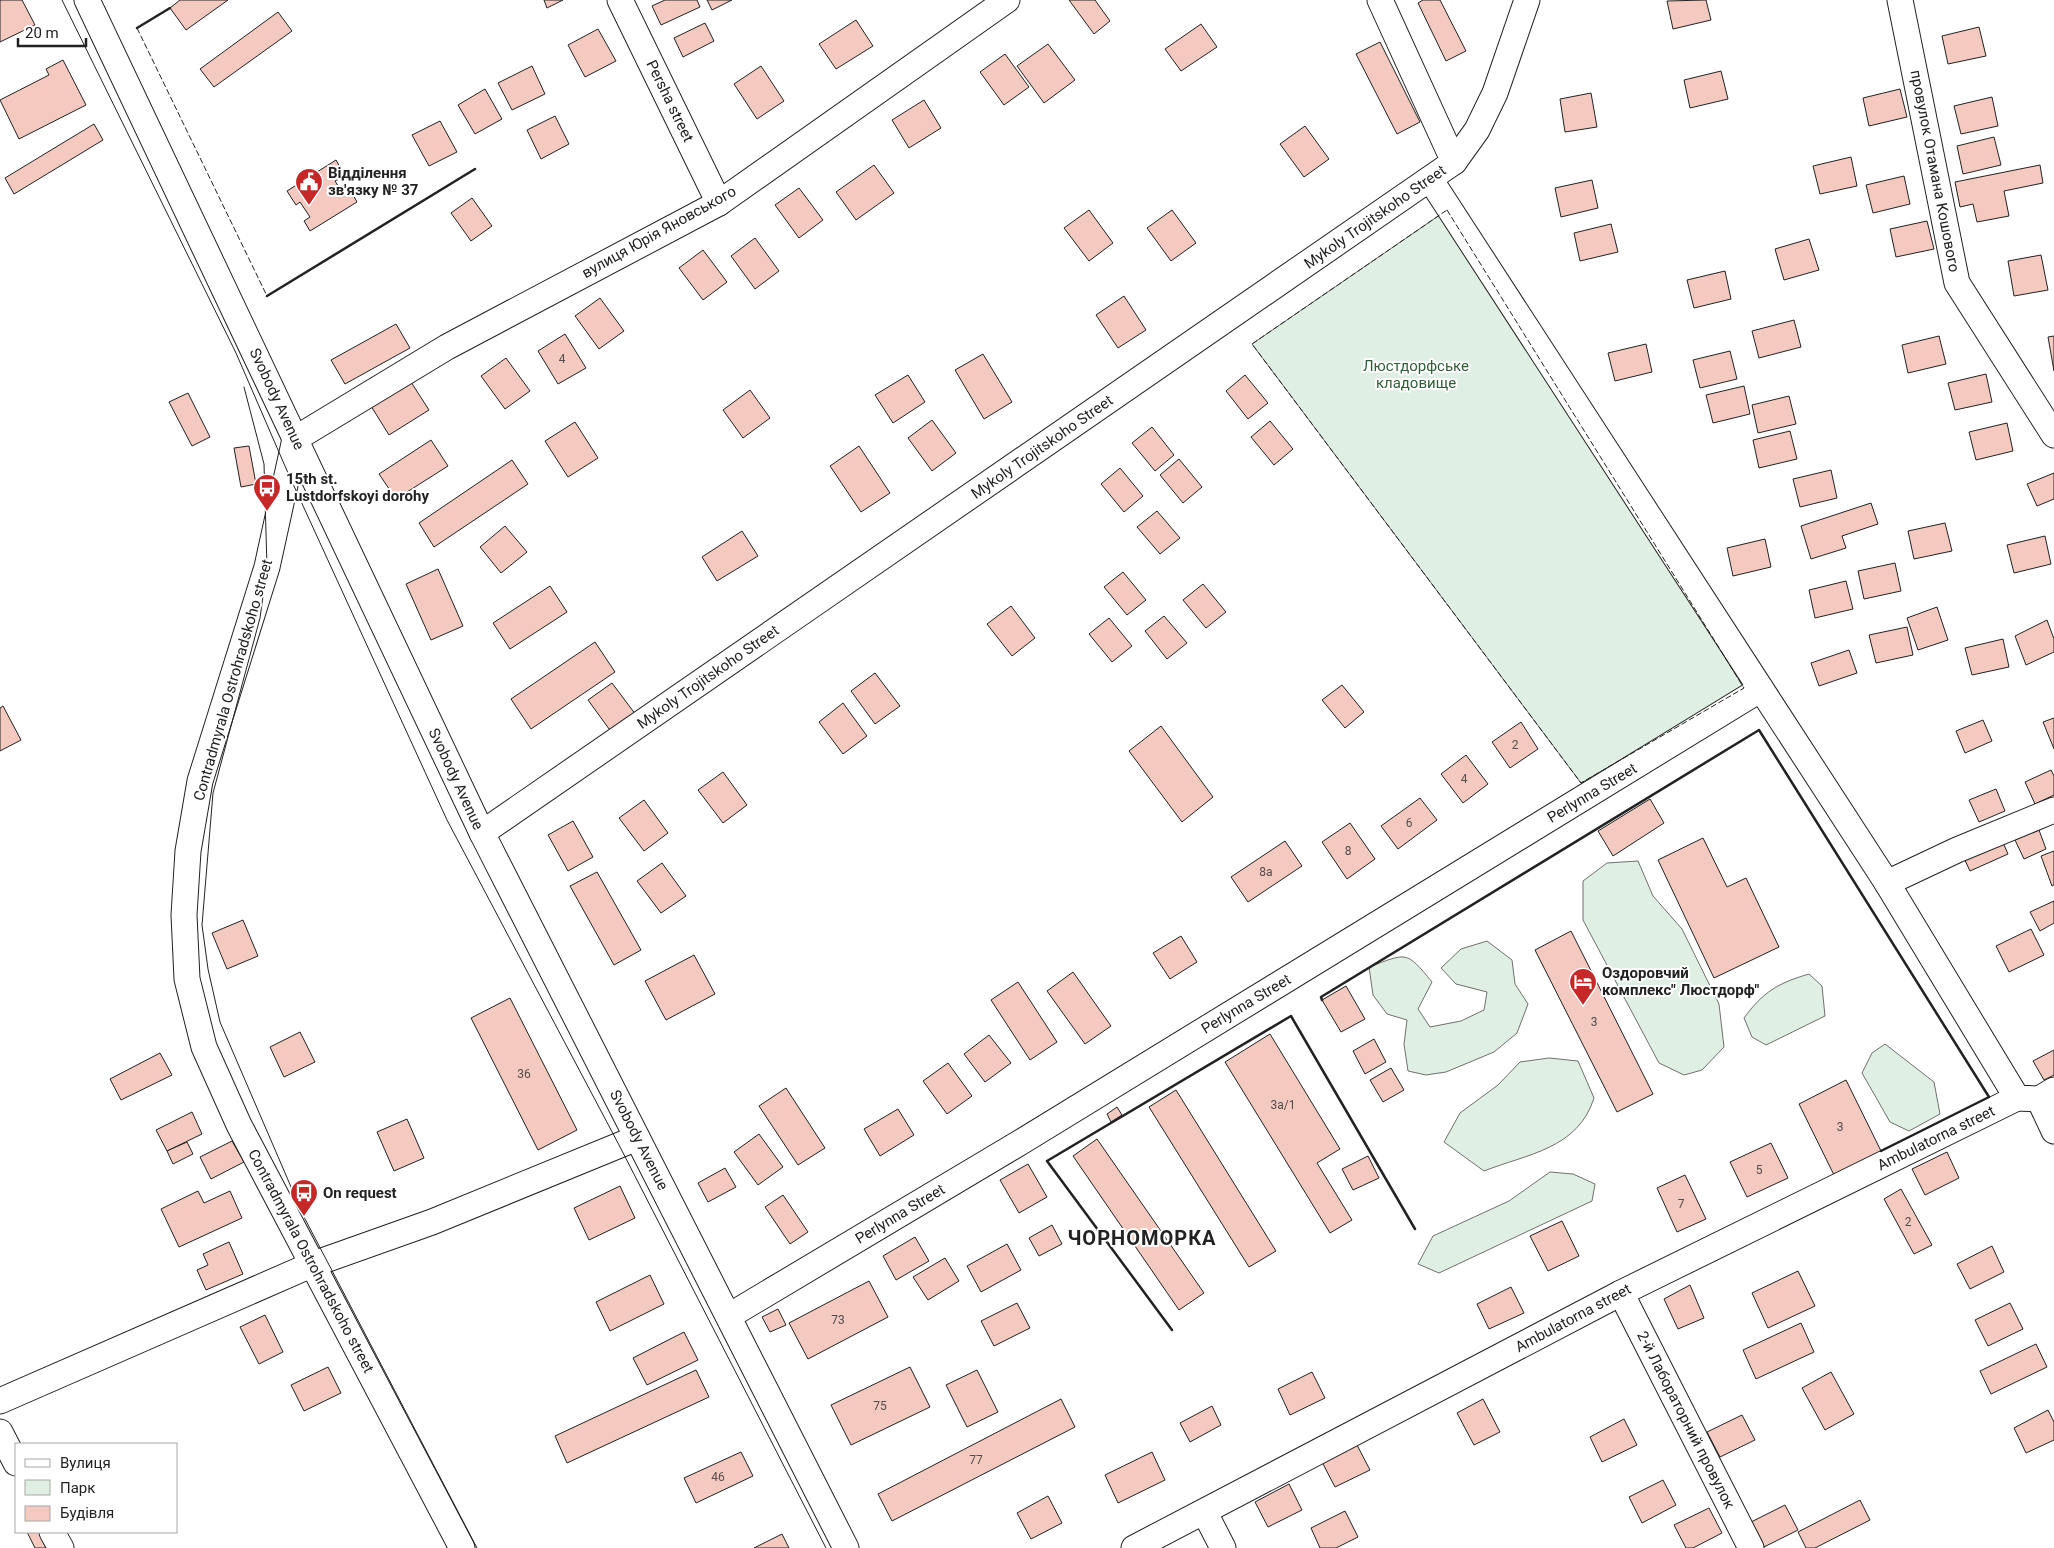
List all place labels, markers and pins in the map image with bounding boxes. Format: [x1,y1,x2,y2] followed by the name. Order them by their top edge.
[328,164,418,199] place label: Відділення зв'язку № 37
[294,167,324,206] public building icon: Відділення зв'язку № 37
[286,470,429,505] place label: 15th st. Lustdorfskoyi dorohy
[252,473,282,512] bus stop icon: 15th st. Lustdorfskoyi dorohy
[1602,964,1760,999] place label: Оздоровчий комплекс" Люстдорф"
[1568,967,1598,1006] hotel icon: Оздоровчий комплекс" Люстдорф"
[289,1178,319,1217] bus stop icon: On request
[323,1184,397,1202] place label: On request

